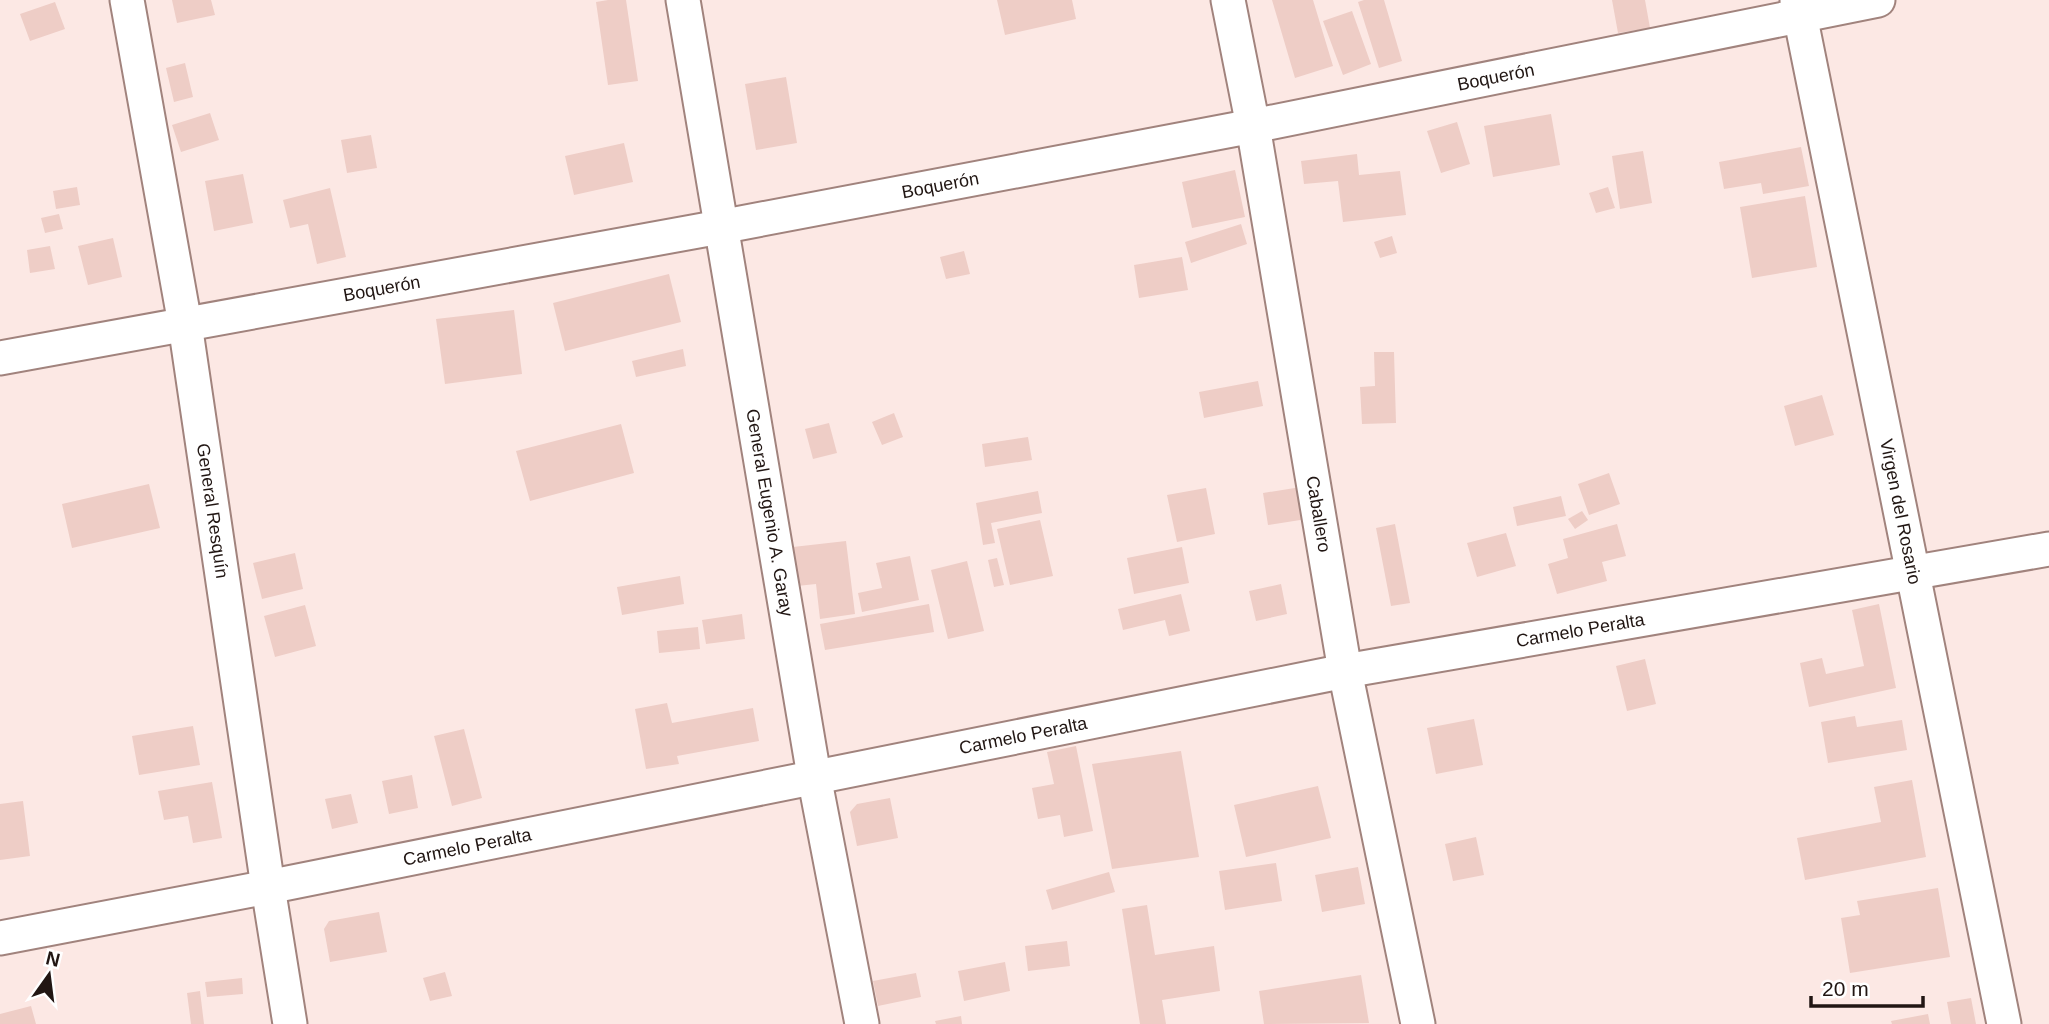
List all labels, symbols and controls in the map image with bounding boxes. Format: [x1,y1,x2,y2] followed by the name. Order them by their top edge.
[1456,60,1536,95] street label: Boquerón
[900,168,980,202] street label: Boquerón
[342,272,422,305] street label: Boquerón
[742,407,797,618] street label: General Eugenio A. Garay
[1876,437,1925,586] street label: Virgen del Rosario
[193,442,232,580] street label: General Resquín
[1302,474,1335,554] street label: Caballero
[1514,609,1647,651] street label: Carmelo Peralta
[957,713,1090,758] street label: Carmelo Peralta
[401,824,534,870] street label: Carmelo Peralta
[14,940,84,1010] north arrow
[44,947,62,971] text: N
[1811,964,1923,1008] scale bar
[1822,977,1869,1000] text: 20 m

